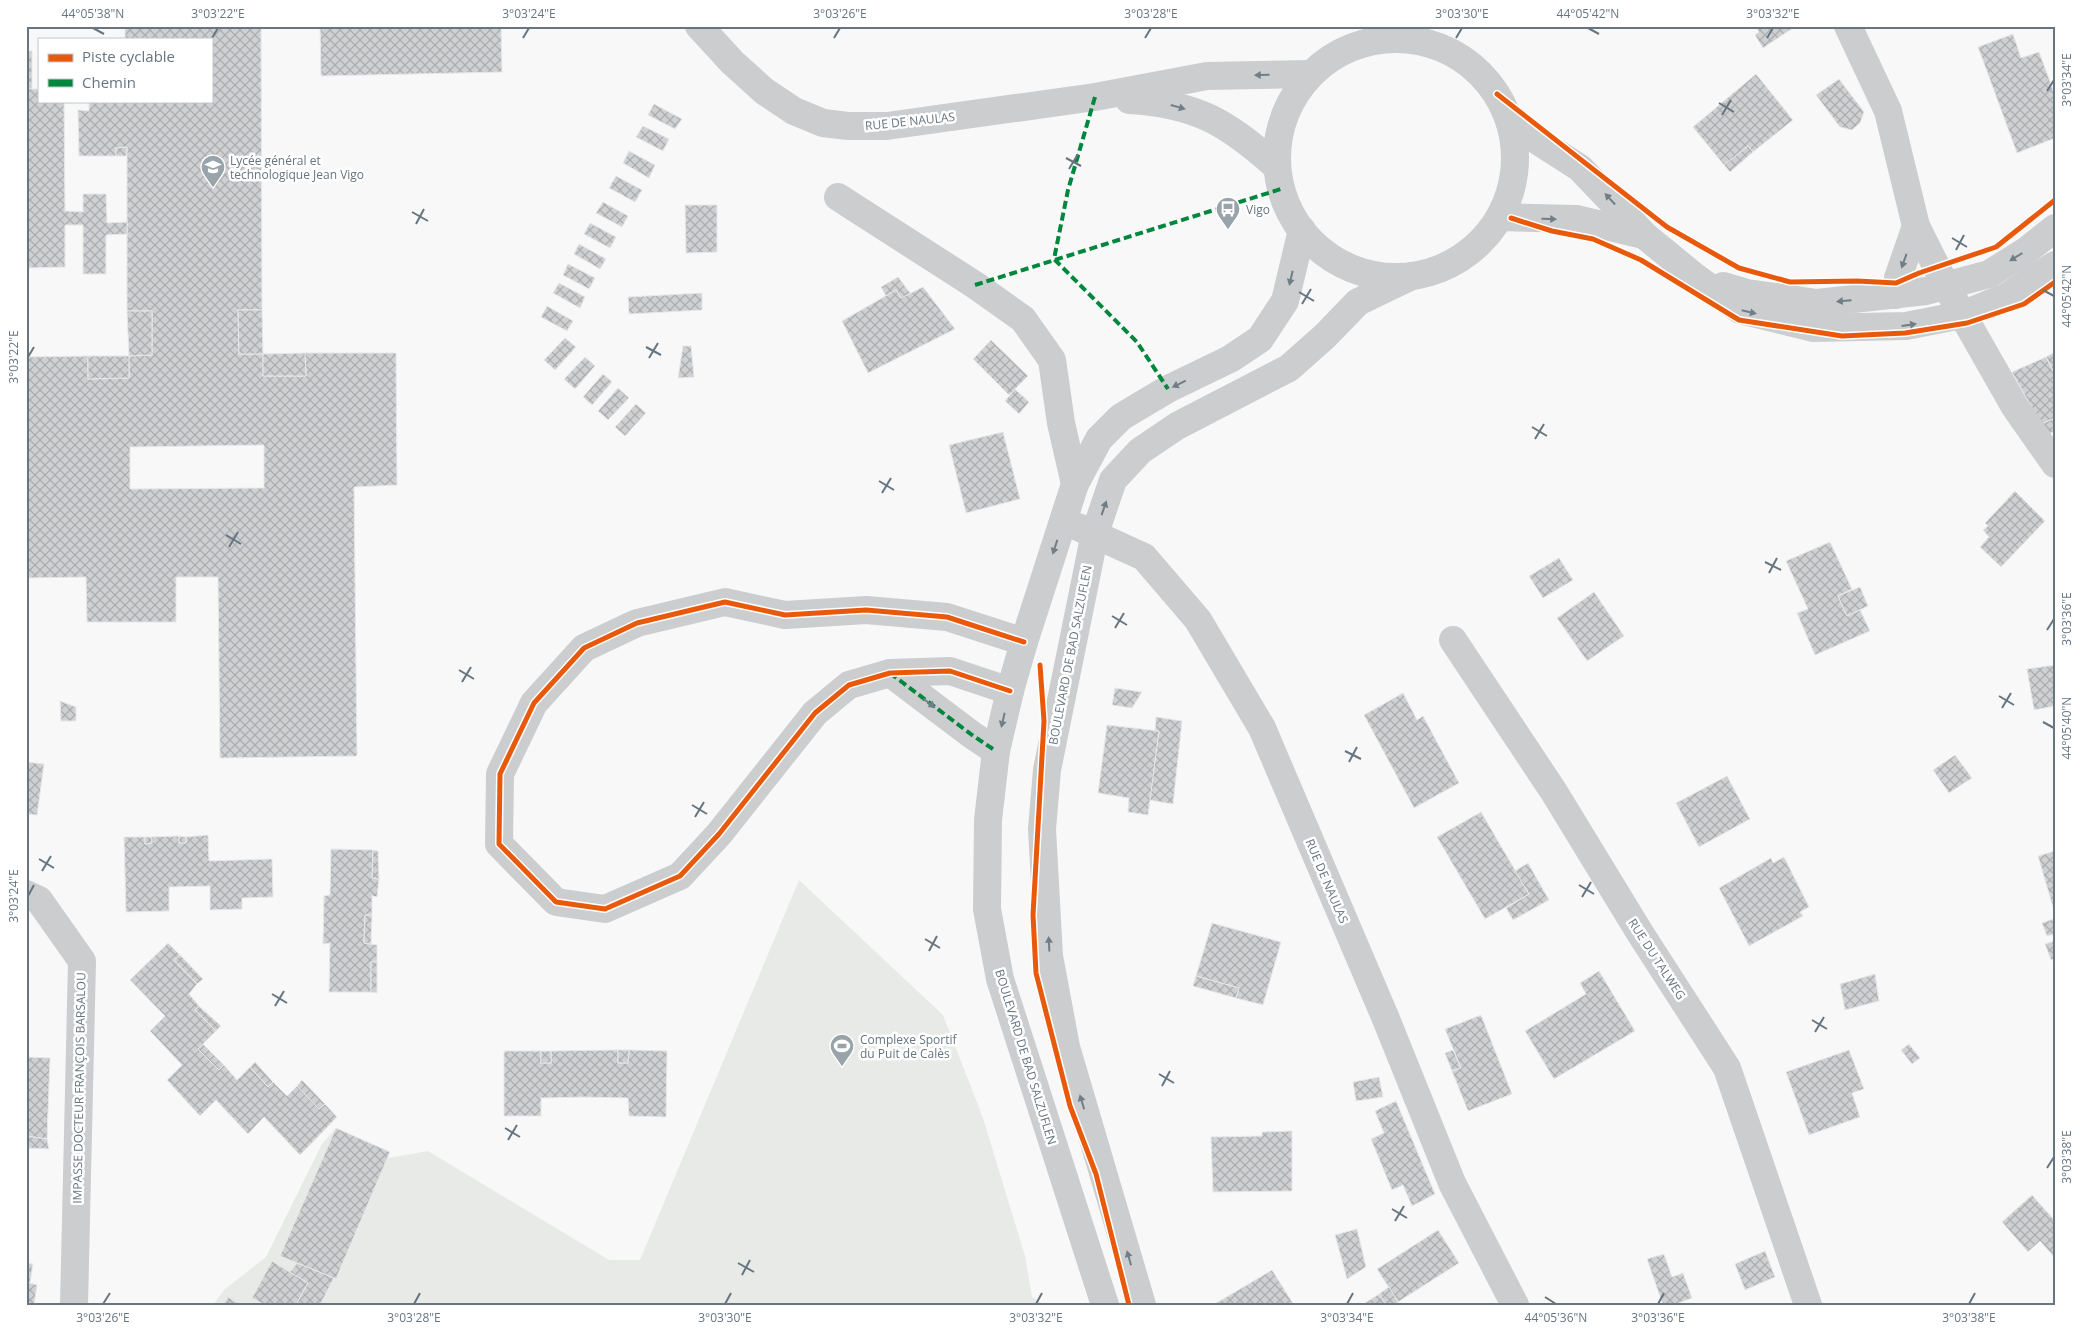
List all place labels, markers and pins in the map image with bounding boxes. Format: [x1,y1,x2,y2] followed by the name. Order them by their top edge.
[230,152,364,183] place label: Lycée général et technologique Jean Vigo
[200,154,226,188] school or university icon: Lycée général et technologique Jean Vigo
[1215,196,1241,230] bus stop icon: Vigo
[1246,201,1270,218] place label: Vigo
[860,1031,957,1062] place label: Complexe Sportif du Puit de Calès
[829,1033,855,1067] sports icon: Complexe Sportif du Puit de Calès

